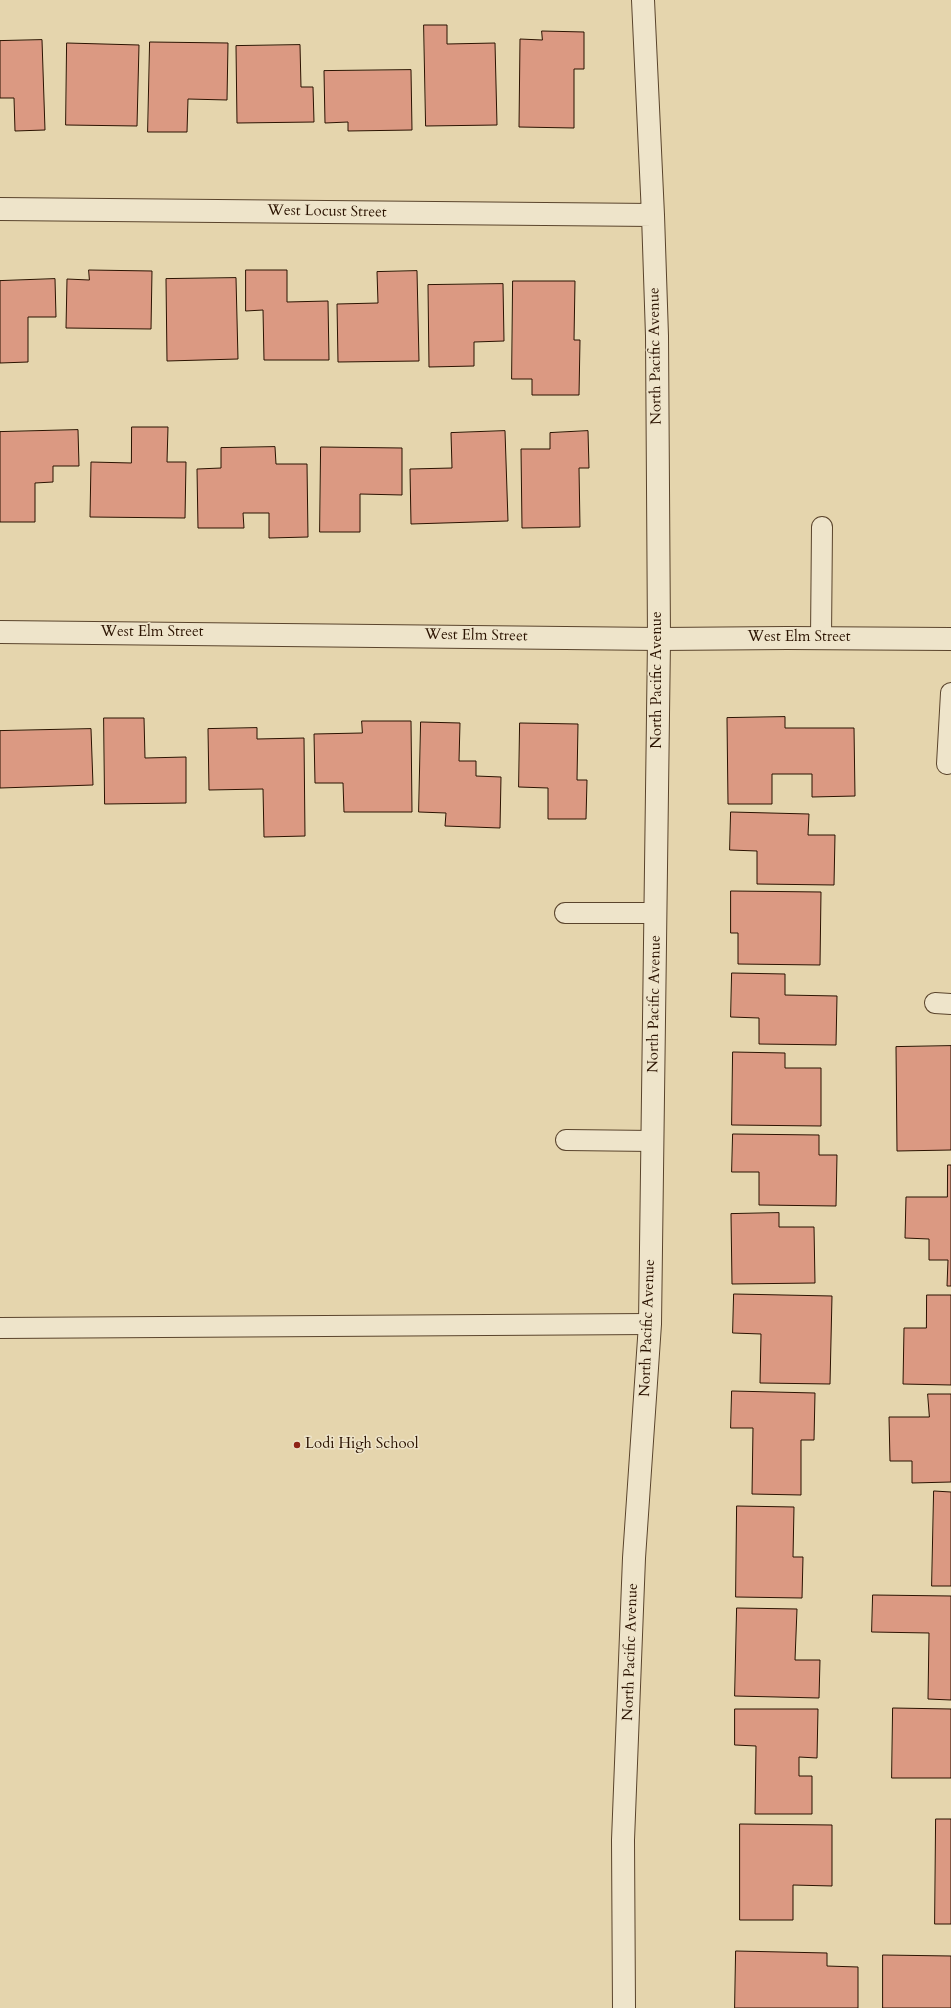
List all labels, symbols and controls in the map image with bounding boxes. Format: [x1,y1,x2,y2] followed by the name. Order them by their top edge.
[267,202,387,222] street label: West Locust Street
[646,287,666,425] street label: North Pacific Avenue
[649,611,667,749] street label: North Pacific Avenue
[100,624,204,642] street label: West Elm Street
[424,626,528,646] street label: West Elm Street
[747,629,851,647] street label: West Elm Street
[645,935,665,1073] street label: North Pacific Avenue
[637,1259,659,1397] street label: North Pacific Avenue
[305,1436,418,1454] place label: Lodi High School
[292,1440,302,1450] marker: Lodi High School
[620,1583,642,1721] street label: North Pacific Avenue

